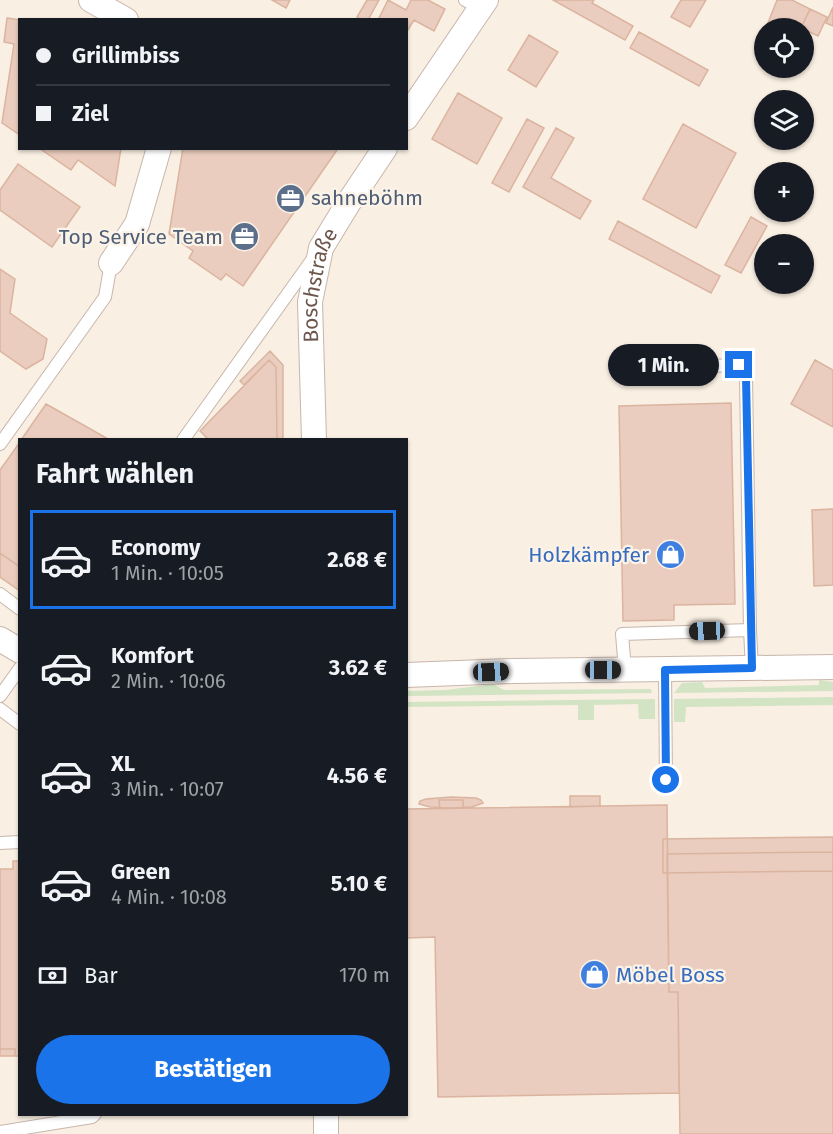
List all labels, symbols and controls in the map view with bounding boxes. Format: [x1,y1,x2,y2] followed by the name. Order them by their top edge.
[754,18,814,294] map controls
[754,18,814,78] button: locate
[72,42,180,69] text: Grillimbiss
[754,90,814,150] button: layers
[72,100,109,127] text: Ziel
[754,162,814,222] button: +
[274,182,306,214] office icon: sahneböhm
[311,185,423,211] place label: sahneböhm
[228,221,260,253] office icon: Top Service Team
[297,223,343,343] street label: Boschstraße
[59,224,223,250] place label: Top Service Team
[754,234,814,294] button: −
[607,344,718,386] callout: 1 Min.
[725,351,752,378] route end
[638,353,689,377] text: 1 Min.
[36,458,194,490] text: Fahrt wählen
[39,533,93,587] icon: car
[111,534,200,561] text: Economy
[654,539,686,571] shop icon: Holzkämpfer
[528,542,649,568] place label: Holzkämpfer
[327,546,387,573] text: 2.68 €
[111,561,224,585] text: 1 Min. · 10:05
[689,621,725,641] car
[39,641,93,695] icon: car
[111,642,194,669] text: Komfort
[329,654,387,681] text: 3.62 €
[585,661,621,679] car
[473,662,509,682] car
[111,669,226,693] text: 2 Min. · 10:06
[39,749,93,803] icon: car
[111,750,135,777] text: XL
[327,762,387,789] text: 4.56 €
[652,766,679,793] route start
[111,777,224,801] text: 3 Min. · 10:07
[39,857,93,911] icon: car
[111,858,170,885] text: Green
[331,870,387,897] text: 5.10 €
[111,885,227,909] text: 4 Min. · 10:08
[36,959,69,992] icon: cash
[579,959,611,991] shop icon: Möbel Boss
[84,962,118,989] text: Bar
[616,962,725,988] place label: Möbel Boss
[339,963,390,987] text: 170 m
[36,1035,390,1104] button: Bestätigen

